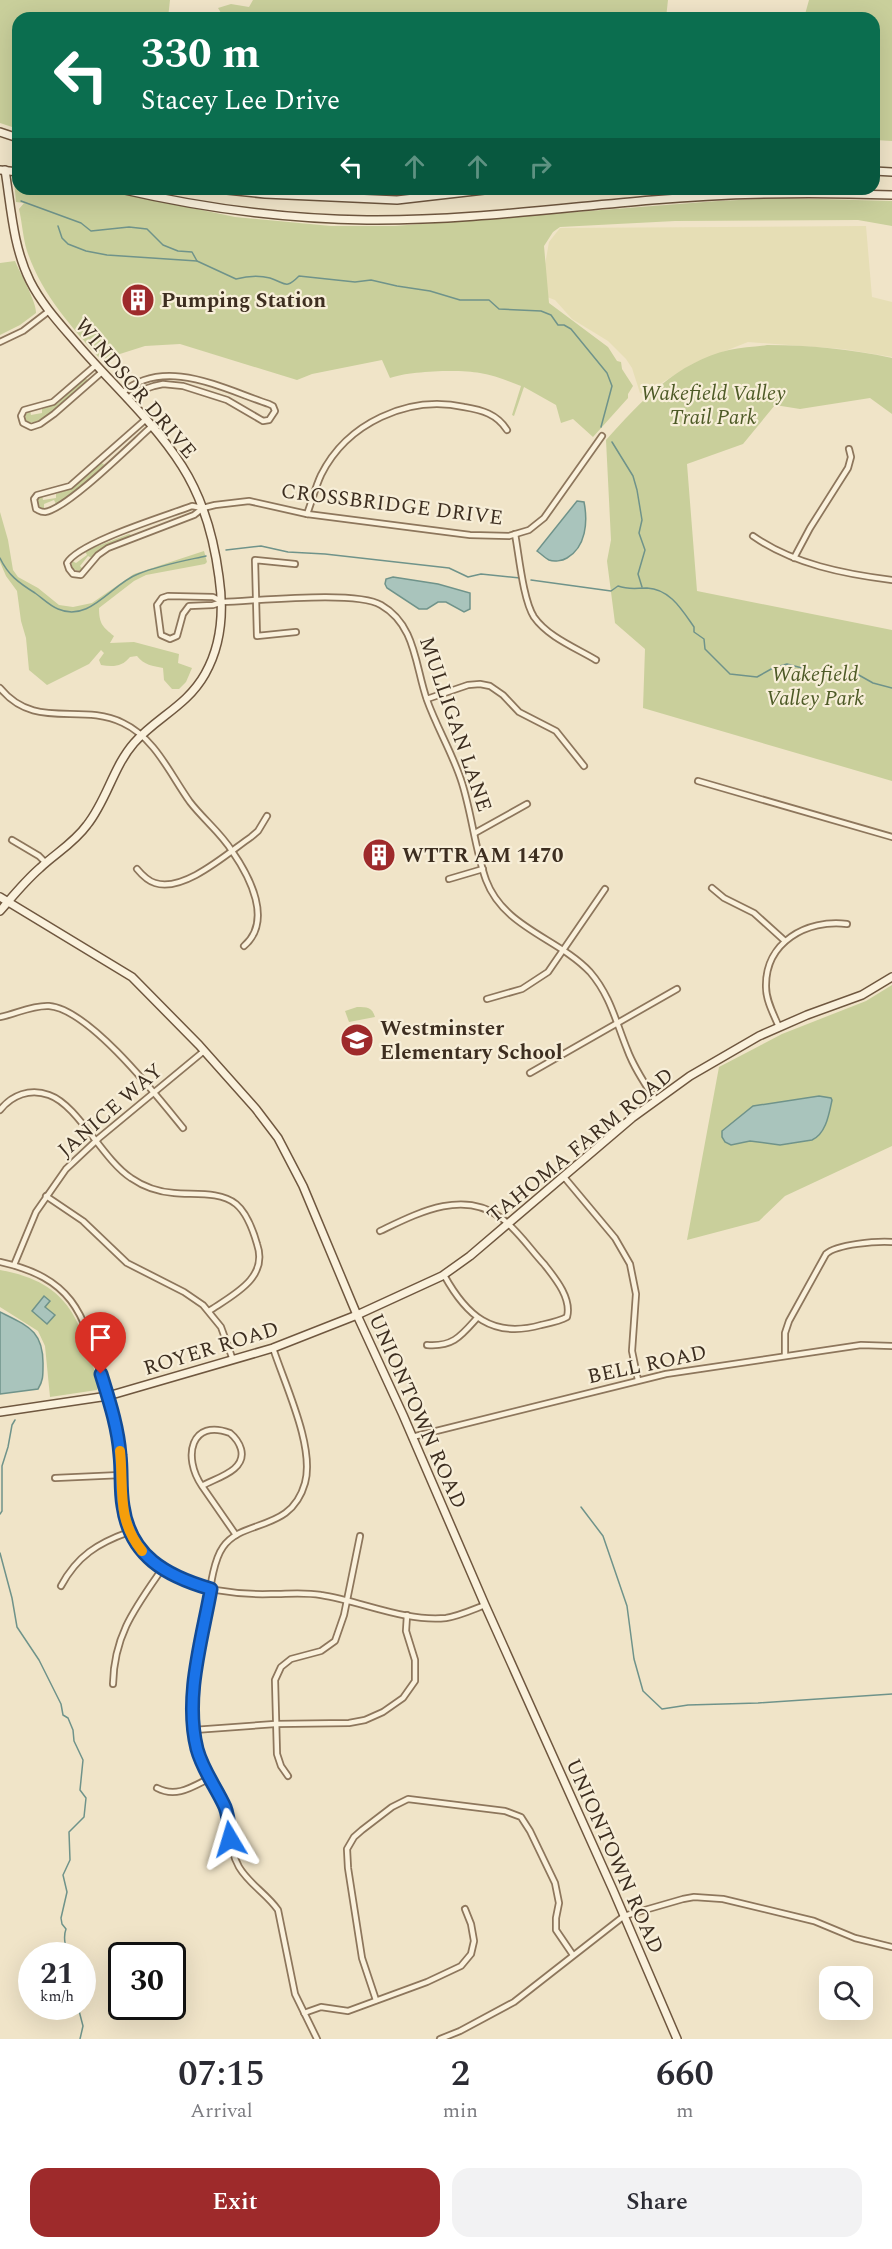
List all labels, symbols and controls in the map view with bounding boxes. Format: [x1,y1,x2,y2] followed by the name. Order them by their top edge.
[141,23,260,86] text: 330 m
[42,36,120,114] icon: left
[141,80,340,122] text: Stacey Lee Drive
[335,150,368,183] icon: left
[398,150,431,183] icon: ahead
[461,150,494,183] icon: ahead
[524,150,557,183] icon: right
[120,282,156,318] building icon: Pumping Station
[161,285,326,317] place label: Pumping Station
[66,311,204,467] street label: WINDSOR DRIVE
[640,378,786,434] park label: Wakefield Valley Trail Park
[279,475,505,534] street label: CROSSBRIDGE DRIVE
[410,632,500,816] street label: MULLIGAN LANE
[766,659,864,715] park label: Wakefield Valley Park
[361,837,397,873] building icon: WTTR AM 1470
[402,840,564,872] place label: WTTR AM 1470
[380,1013,563,1069] place label: Westminster Elementary School
[339,1022,375,1058] school or university icon: Westminster Elementary School
[51,1056,171,1166] street label: JANICE WAY
[480,1060,681,1231] street label: TAHOMA FARM ROAD
[360,1309,475,1514] street label: UNIONTOWN ROAD
[75,1312,126,1374] pin
[140,1313,283,1385] street label: ROYER ROAD
[84,1321,117,1354] icon: arrive
[585,1337,710,1393] street label: BELL ROAD
[557,1754,672,1959] street label: UNIONTOWN ROAD
[198,1807,262,1871] position arrow
[108,1942,186,2020] speed limit sign: 30
[40,1951,74,1997] text: 21
[819,1966,873,2020] map controls
[819,1966,873,2020] button: search
[40,1985,74,2008] text: km/h
[178,2047,265,2102] text: 07:15
[451,2047,470,2102] text: 2
[656,2047,714,2102] text: 660
[190,2096,253,2126] text: Arrival
[443,2096,478,2126] text: min
[676,2096,694,2126] text: m
[30,2168,440,2237] button: Exit
[452,2168,862,2237] button: Share

